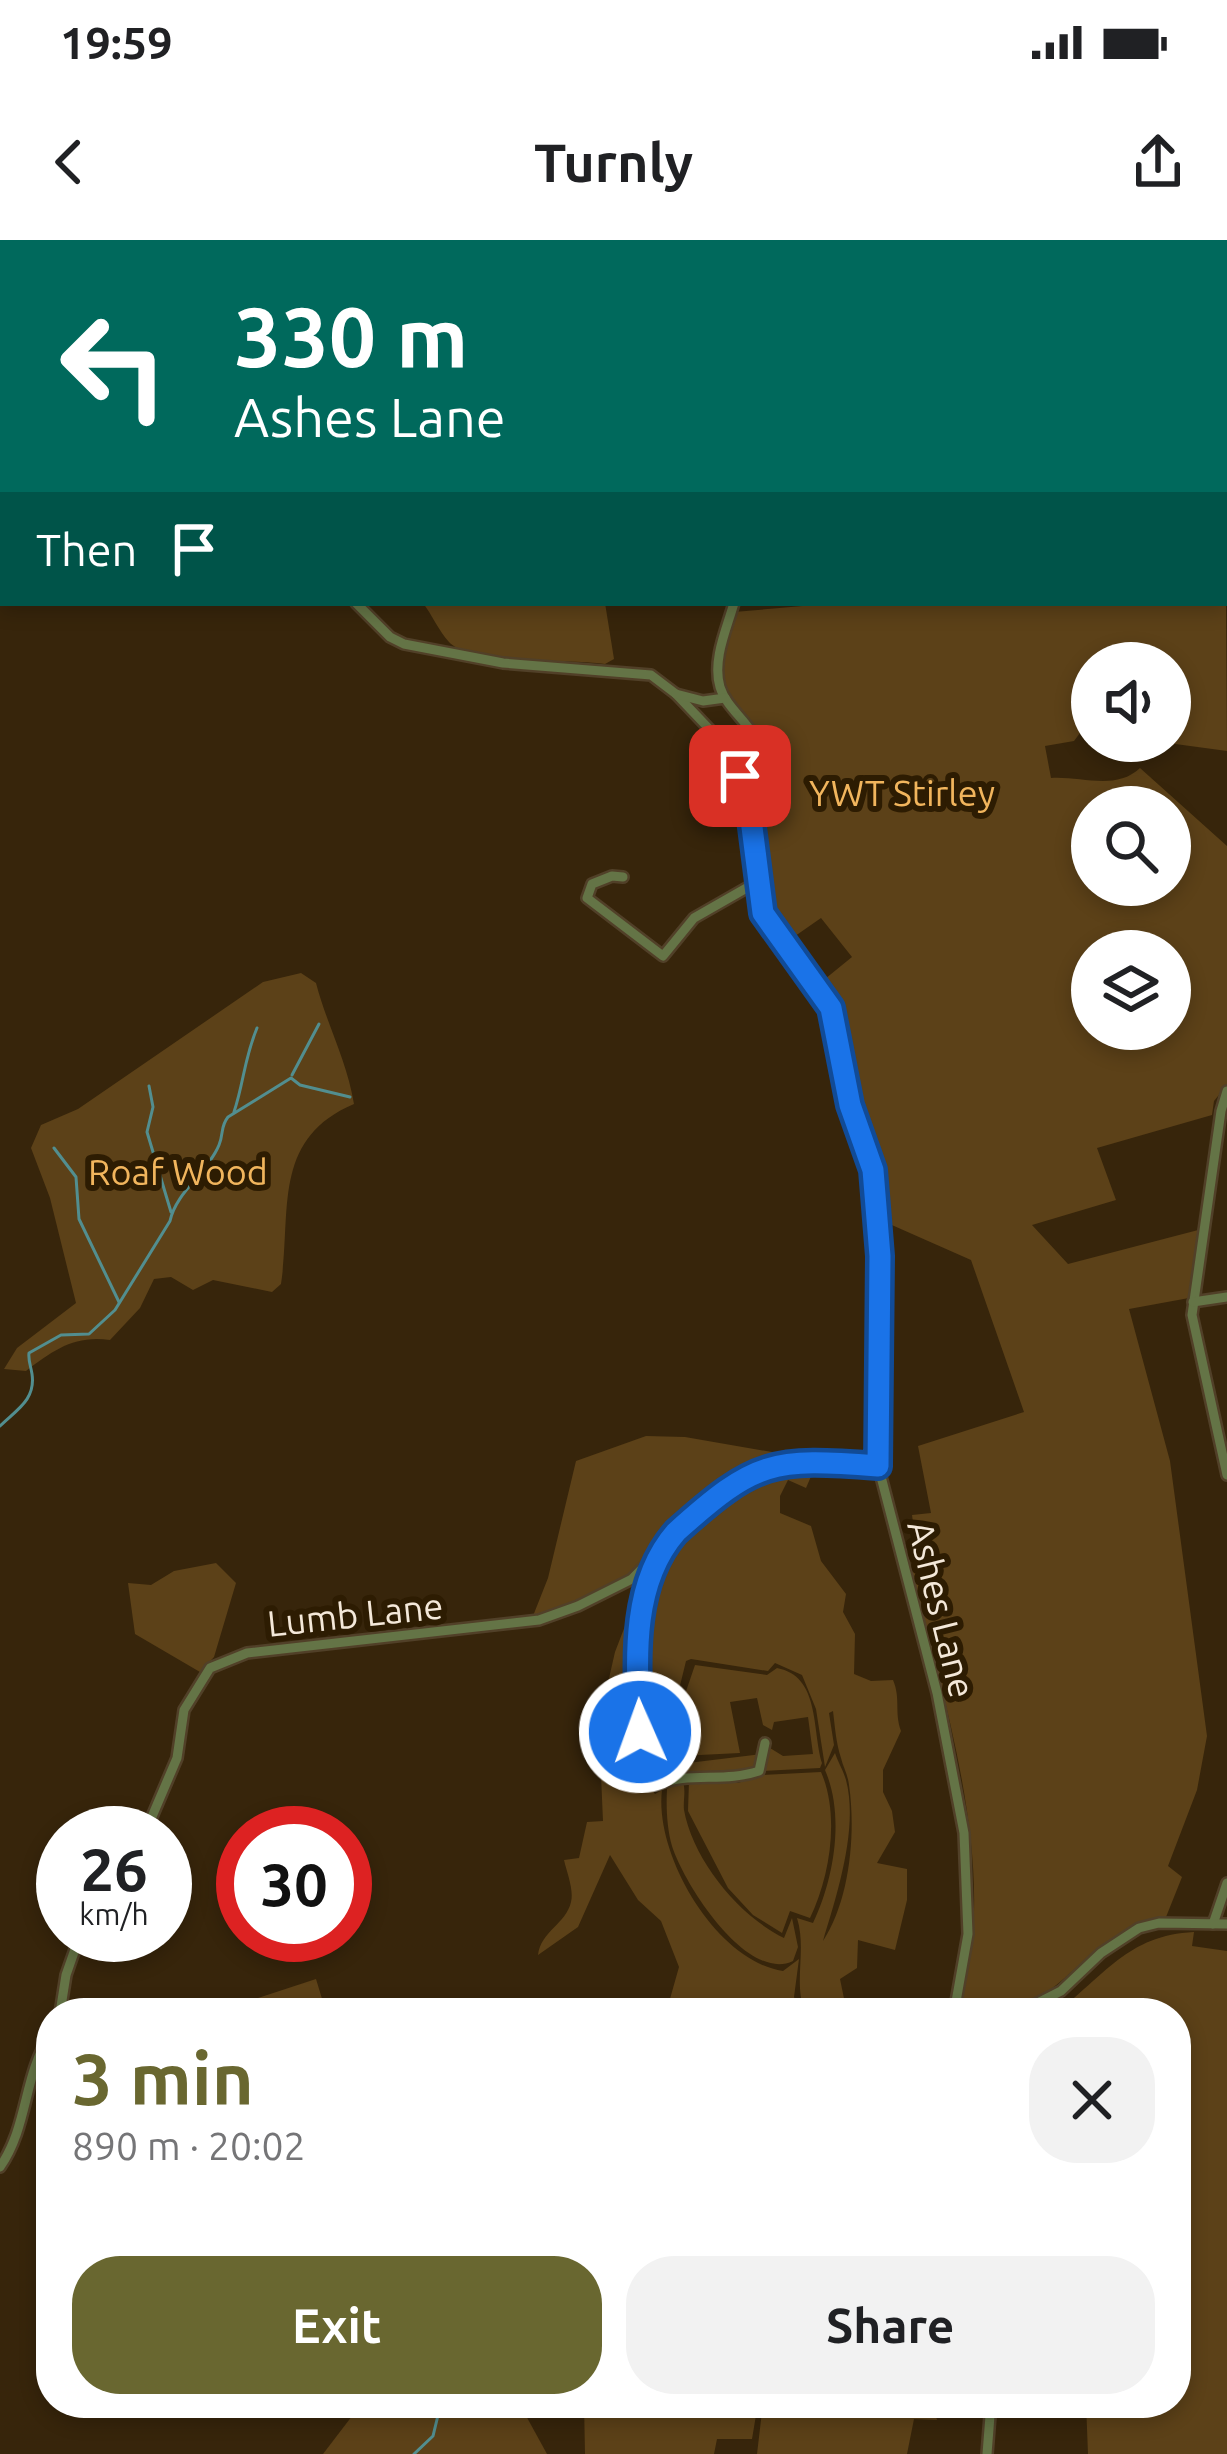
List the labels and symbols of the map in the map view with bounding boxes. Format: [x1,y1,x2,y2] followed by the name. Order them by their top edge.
[689,725,791,827] pin
[809,772,995,813] park label: YWT Stirley
[88,1151,268,1192] park label: Roaf Wood
[900,1516,984,1702] street label: Ashes Lane
[265,1584,445,1644] street label: Lumb Lane
[577,1669,703,1795] position arrow
[216,1806,372,1962] speed limit sign: 30

